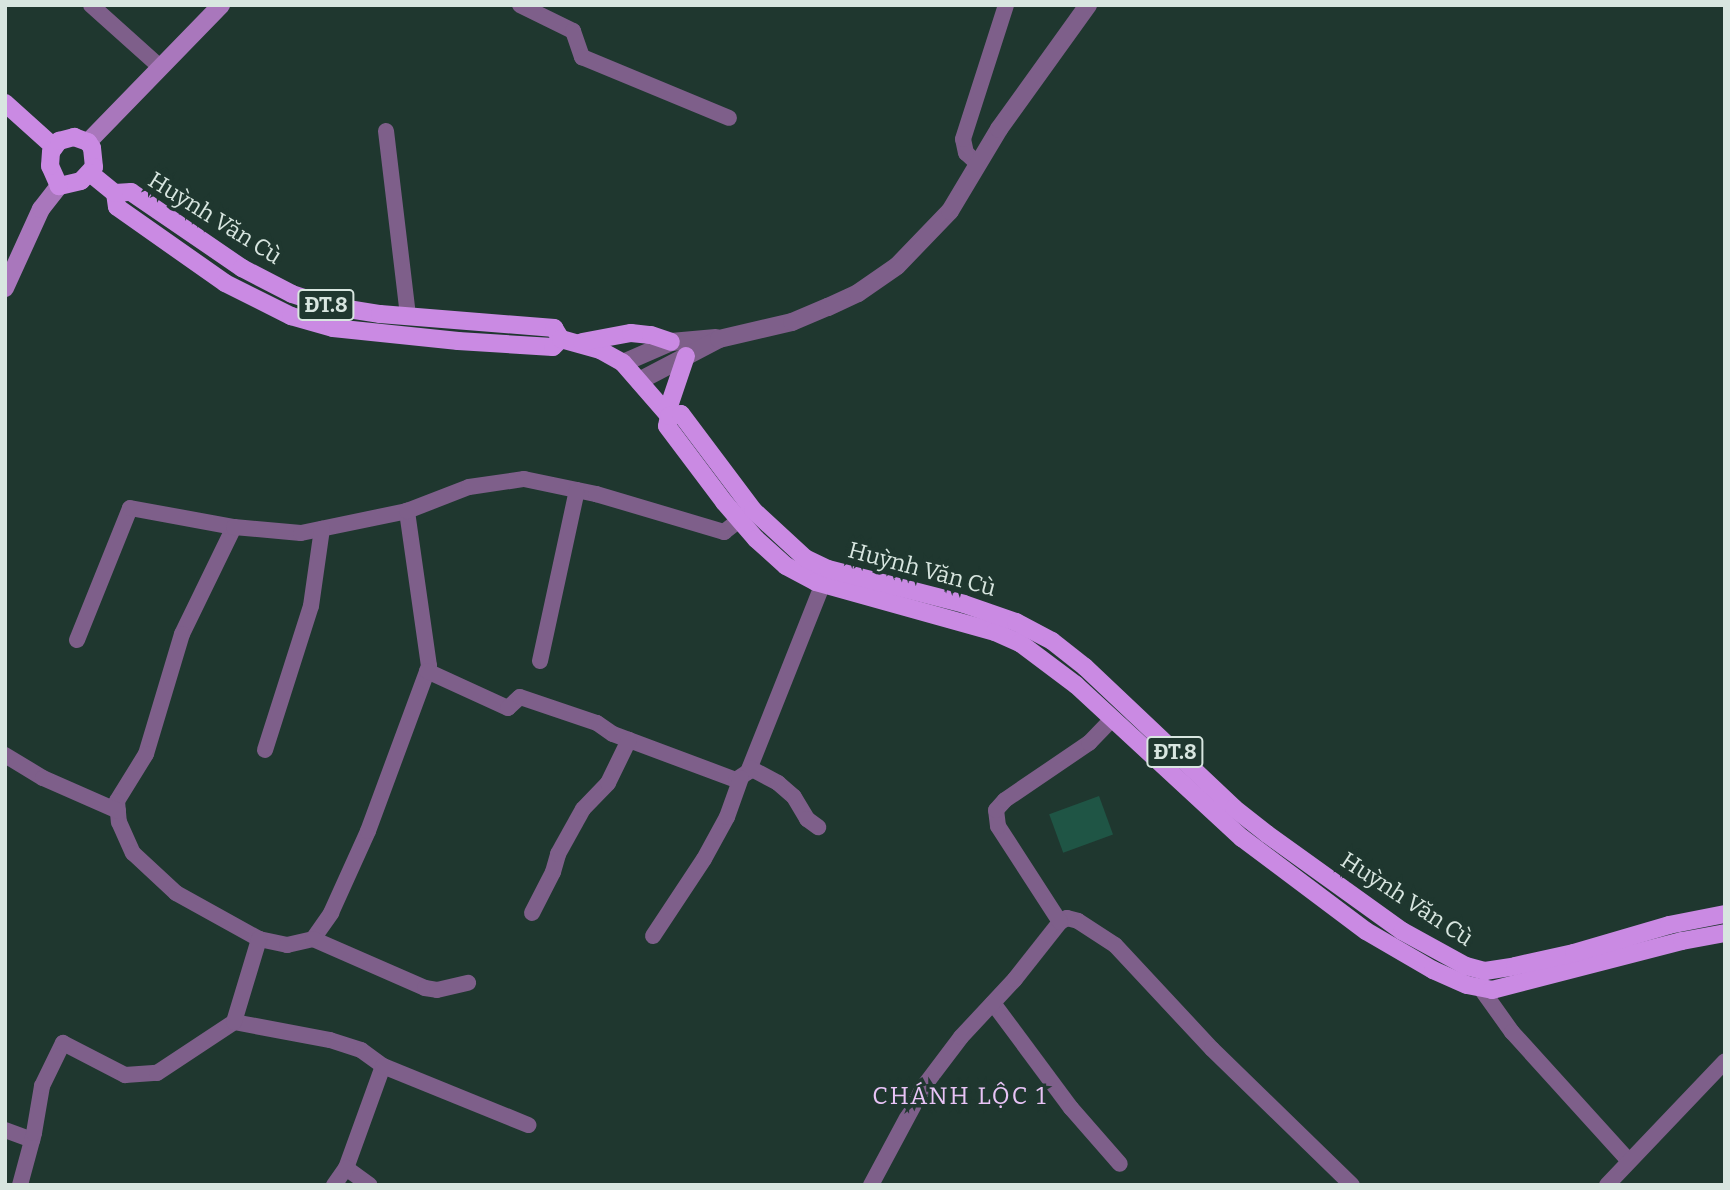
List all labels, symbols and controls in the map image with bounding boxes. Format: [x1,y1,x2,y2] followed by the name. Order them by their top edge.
[143,166,287,270] street label: Huỳnh Văn Cù
[296,288,356,322] road number: ĐT.8
[845,536,999,602] street label: Huỳnh Văn Cù
[1145,734,1205,770] road number: ĐT.8
[1336,846,1478,952] street label: Huỳnh Văn Cù
[874,1083,1046,1111] district label: CHÁNH LỘC 1

